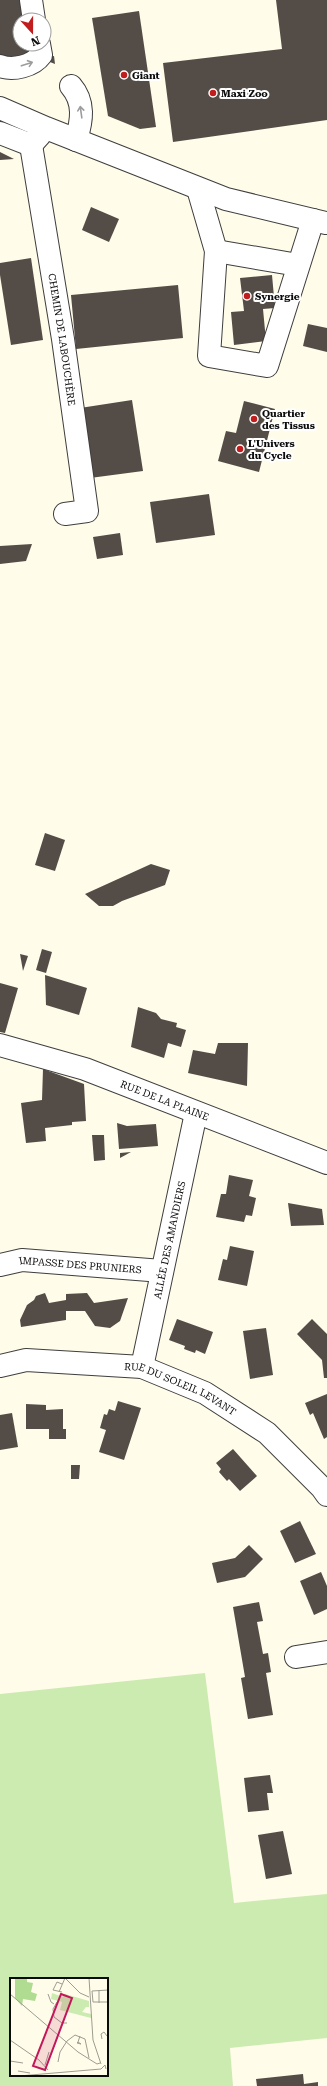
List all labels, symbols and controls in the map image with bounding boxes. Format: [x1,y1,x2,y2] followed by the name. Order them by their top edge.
[12,12,52,52] north arrow
[29,33,42,49] text: N
[21,60,34,67] one-way arrow
[119,70,129,80] marker: Giant
[132,70,160,81] place label: Giant
[208,88,218,98] marker: Maxi Zoo
[221,88,268,99] place label: Maxi Zoo
[77,106,85,119] one-way arrow
[47,273,78,406] street label: CHEMIN DE LABOUCHÈRE
[242,291,252,301] marker: Synergie
[255,291,300,302] place label: Synergie
[262,408,315,431] place label: Quartier des Tissus
[249,414,259,424] marker: Quartier des Tissus
[248,438,295,461] place label: L'Univers du Cycle
[235,444,245,454] marker: L'Univers du Cycle
[119,1078,211,1122] street label: RUE DE LA PLAINE
[151,1180,187,1300] street label: ALLÉE DES AMANDIERS
[18,1254,142,1275] street label: IMPASSE DES PRUNIERS
[124,1360,238,1417] street label: RUE DU SOLEIL LEVANT
[10,1978,108,2076] inset map

